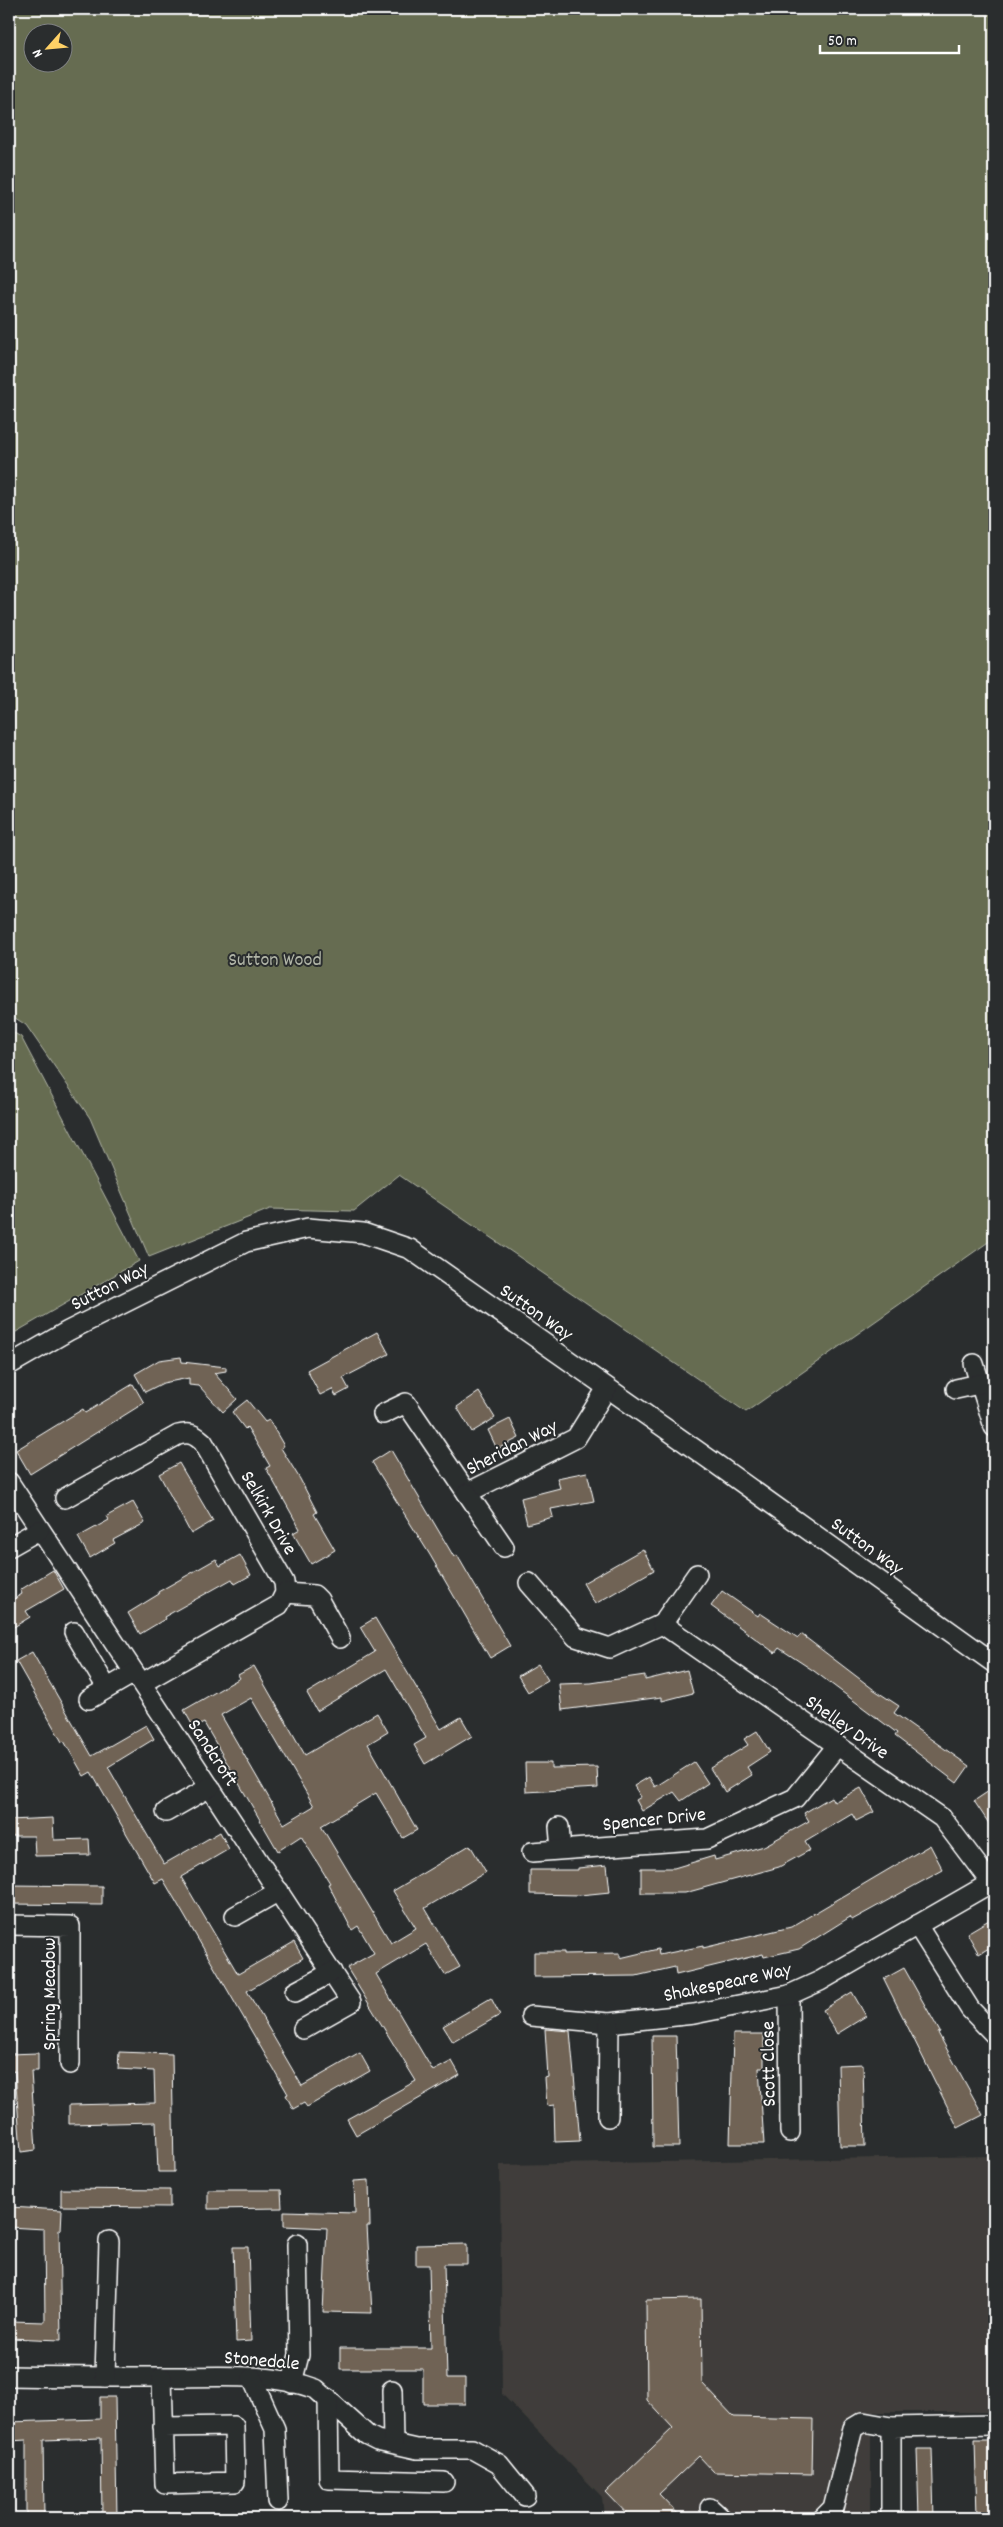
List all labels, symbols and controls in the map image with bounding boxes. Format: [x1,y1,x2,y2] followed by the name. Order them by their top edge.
[22,22,72,72] north arrow
[820,22,959,54] scale bar
[828,31,857,53] text: 50 m
[28,45,49,61] text: N
[228,947,322,975] park label: Sutton Wood
[67,1256,155,1319] street label: Sutton Way
[493,1278,578,1349] street label: Sutton Way
[462,1413,564,1484] street label: Sheridan Way
[232,1466,303,1561] street label: Selkirk Drive
[824,1511,909,1584] street label: Sutton Way
[799,1689,894,1768] street label: Shelley Drive
[179,1714,244,1793] street label: Sandcroft
[601,1802,707,1840] street label: Spencer Drive
[37,1938,65,2050] street label: Spring Meadow
[661,1957,795,2011] street label: Shakespeare Way
[755,2021,785,2107] street label: Scott Close
[223,2345,301,2379] street label: Stonedale

